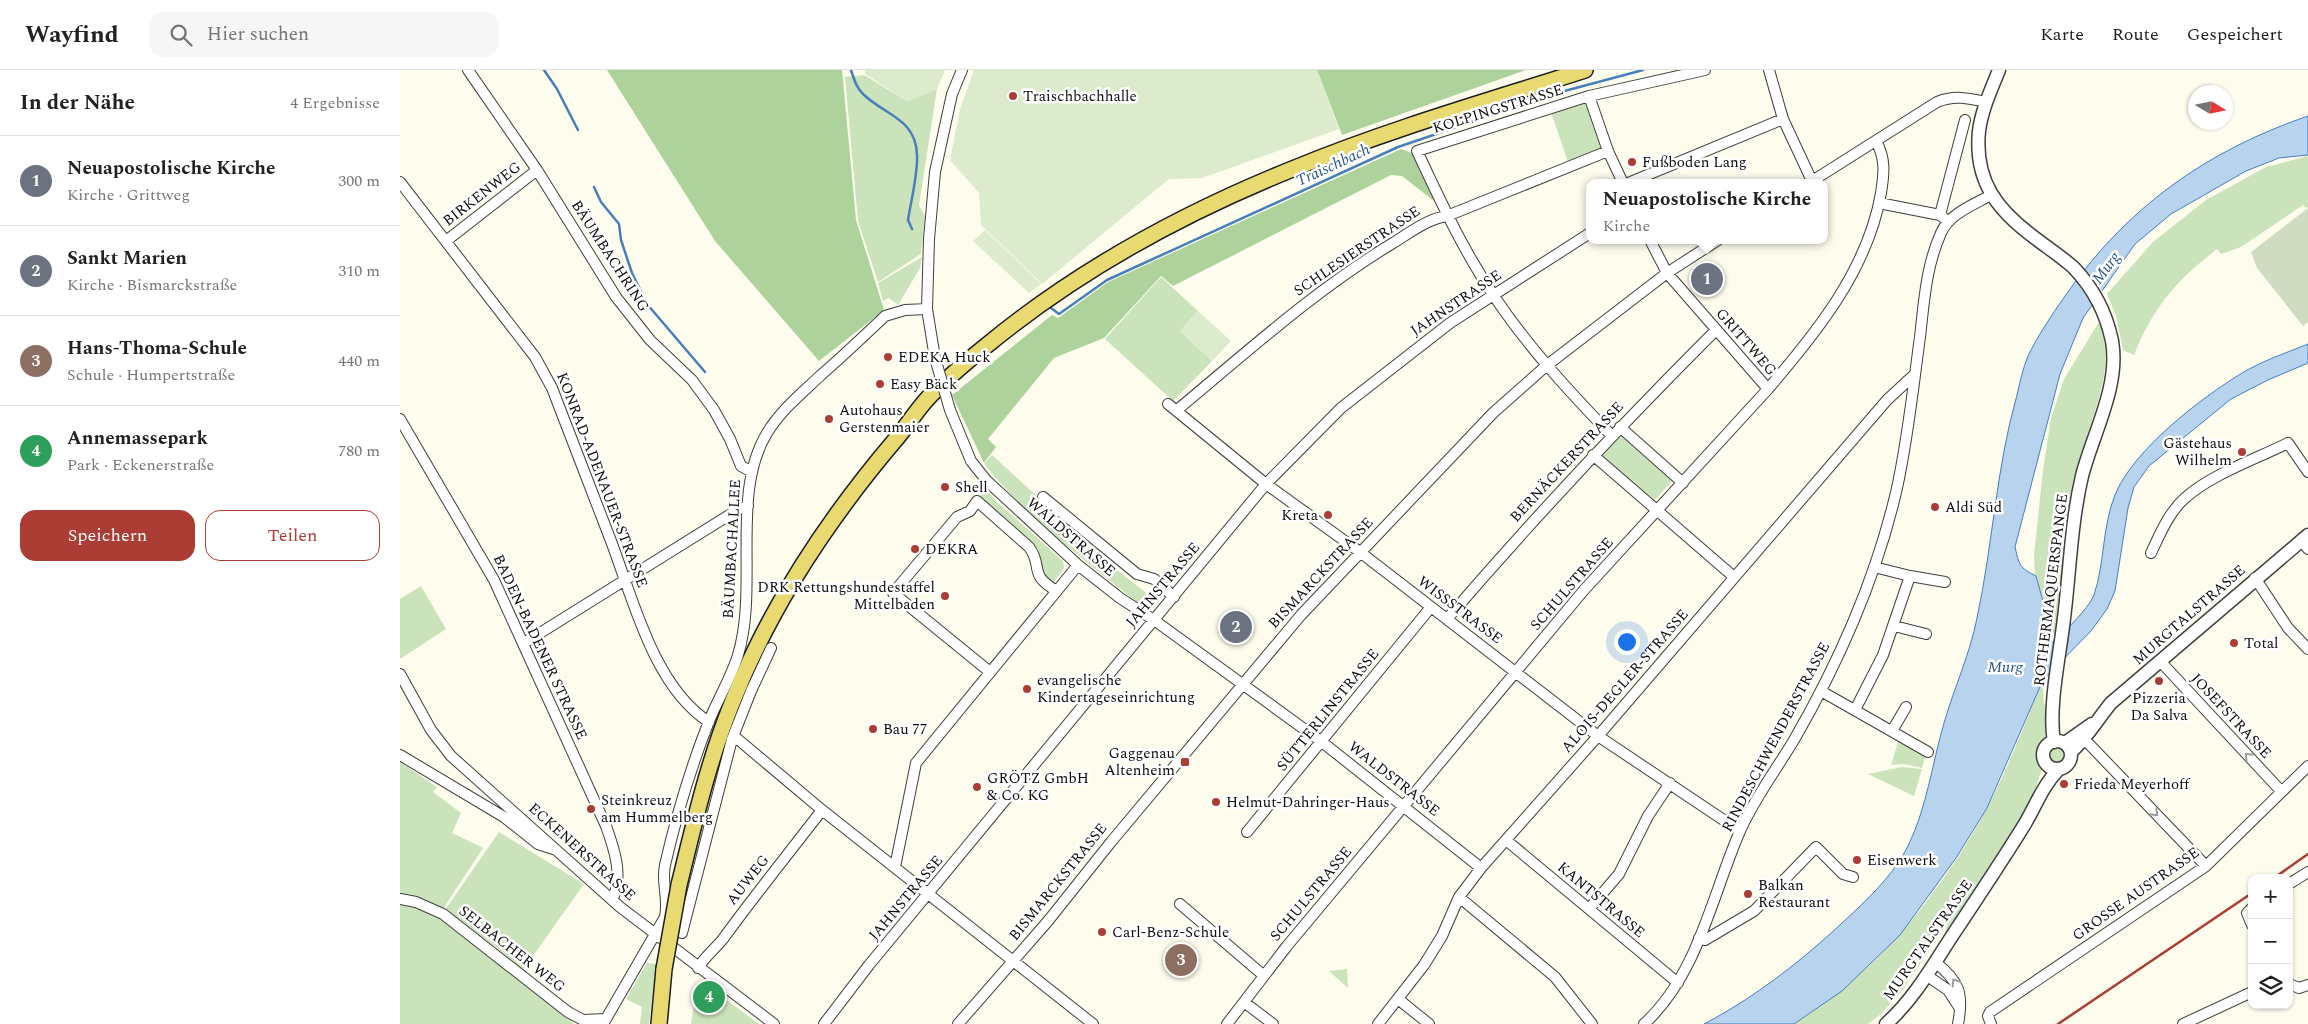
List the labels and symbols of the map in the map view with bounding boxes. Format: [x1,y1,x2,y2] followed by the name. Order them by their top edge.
[1430,78,1566,140] street label: KOLPINGSTRASSE
[1023,85,1137,108] place label: Traischbachhalle
[2188,85,2233,130] north arrow
[1007,90,1019,102] marker: Traischbachhalle
[1292,137,1374,193] water label: Traischbach
[1642,151,1747,174] place label: Fußboden Lang
[438,156,526,232] street label: BIRKENWEG
[1626,156,1638,168] marker: Fußboden Lang
[565,195,655,317] street label: BÄUMBACHRING
[1289,200,1425,302] street label: SCHLESIERSTRASSE
[2086,246,2127,289] water label: Murg
[1691,260,1723,298] pin: 1
[1406,264,1506,342] street label: JAHNSTRASSE
[1710,303,1782,381] street label: GRITTWEG
[898,346,991,369] place label: EDEKA Huck
[882,351,894,363] marker: EDEKA Huck
[550,369,654,591] street label: KONRAD-ADENAUER-STRASSE
[890,373,957,396] place label: Easy Bäck
[874,378,886,390] marker: Easy Bäck
[1505,396,1629,528] street label: BERNÄCKERSTRASSE
[839,399,929,439] place label: Autohaus Gerstenmaier
[823,413,835,425] marker: Autohaus Gerstenmaier
[2163,432,2232,472] place label: Gästehaus Wilhelm
[2236,446,2248,458] marker: Gästehaus Wilhelm
[955,476,988,499] place label: Shell
[717,479,747,619] street label: BÄUMBACHALLEE
[939,481,951,493] marker: Shell
[1021,492,1121,582] street label: WALDSTRASSE
[2028,492,2074,688] street label: ROTHERMAQUERSPANGE
[1945,496,2002,519] place label: Aldi Süd
[1929,501,1941,513] marker: Aldi Süd
[1281,504,1319,527] place label: Kreta
[1322,509,1334,521] marker: Kreta
[1263,512,1379,634] street label: BISMARCKSTRASSE
[1525,532,1619,636] street label: SCHULSTRASSE
[1120,537,1206,633] street label: JAHNSTRASSE
[925,538,978,561] place label: DEKRA
[909,543,921,555] marker: DEKRA
[487,550,593,744] street label: BADEN-BADENER STRASSE
[2127,559,2251,671] street label: MURGTALSTRASSE
[1413,570,1507,650] street label: WISSSTRASSE
[757,576,935,616] place label: DRK Rettungshundestaffel Mittelbaden
[939,590,951,602] marker: DRK Rettungshundestaffel Mittelbaden
[1556,604,1694,758] street label: ALOIS-DEGLER-STRASSE
[1220,608,1252,646] pin: 2
[1614,629,1640,655] your location
[2244,632,2278,655] place label: Total
[2228,637,2240,649] marker: Total
[1716,638,1836,836] street label: RINDESCHWENDERSTRASSE
[1271,644,1385,776] street label: SÜTTERLINSTRASSE
[1987,655,2024,679] water label: Murg
[2185,668,2277,764] street label: JOSEFSTRASSE
[1037,669,1195,709] place label: evangelische Kindertageseinrichtung
[2153,675,2165,687] marker: Pizzeria Da Salva
[1021,683,1033,695] marker: evangelische Kindertageseinrichtung
[2130,687,2188,727] place label: Pizzeria Da Salva
[883,718,927,741] place label: Bau 77
[867,723,879,735] marker: Bau 77
[1343,736,1445,822] street label: WALDSTRASSE
[1105,742,1175,782] place label: Gaggenau Altenheim
[2245,752,2254,761] one-way arrow
[1179,756,1191,768] marker: Gaggenau Altenheim
[987,767,1089,807] place label: GRÖTZ GmbH & Co. KG
[2074,773,2191,796] place label: Frieda Meyerhoff
[2058,778,2070,790] marker: Frieda Meyerhoff
[971,781,983,793] marker: GRÖTZ GmbH & Co. KG
[601,789,713,829] place label: Steinkreuz am Hummelberg
[1226,791,1390,814] place label: Helmut-Dahringer-Haus
[1210,796,1222,808] marker: Helmut-Dahringer-Haus
[523,797,641,907] street label: ECKENERSTRASSE
[585,803,597,815] marker: Steinkreuz am Hummelberg
[2149,807,2158,816] one-way arrow
[1003,818,1113,946] street label: BISMARCKSTRASSE
[2068,841,2204,947] street label: GROSSE AUSTRASSE
[1264,842,1358,946] street label: SCHULSTRASSE
[1867,849,1937,872] place label: Eisenwerk
[721,850,775,910] street label: AUWEG
[863,850,949,946] street label: JAHNSTRASSE
[1851,854,1863,866] marker: Eisenwerk
[1552,856,1650,944] street label: KANTSTRASSE
[1758,874,1830,914] place label: Balkan Restaurant
[1877,875,1979,1005] street label: MURGTALSTRASSE
[1742,888,1754,900] marker: Balkan Restaurant
[454,900,570,998] street label: SELBACHER WEG
[1112,921,1229,944] place label: Carl-Benz-Schule
[1096,926,1108,938] marker: Carl-Benz-Schule
[1165,941,1197,979] pin: 3
[693,978,725,1016] pin: 4
[1951,978,1961,987] one-way arrow

